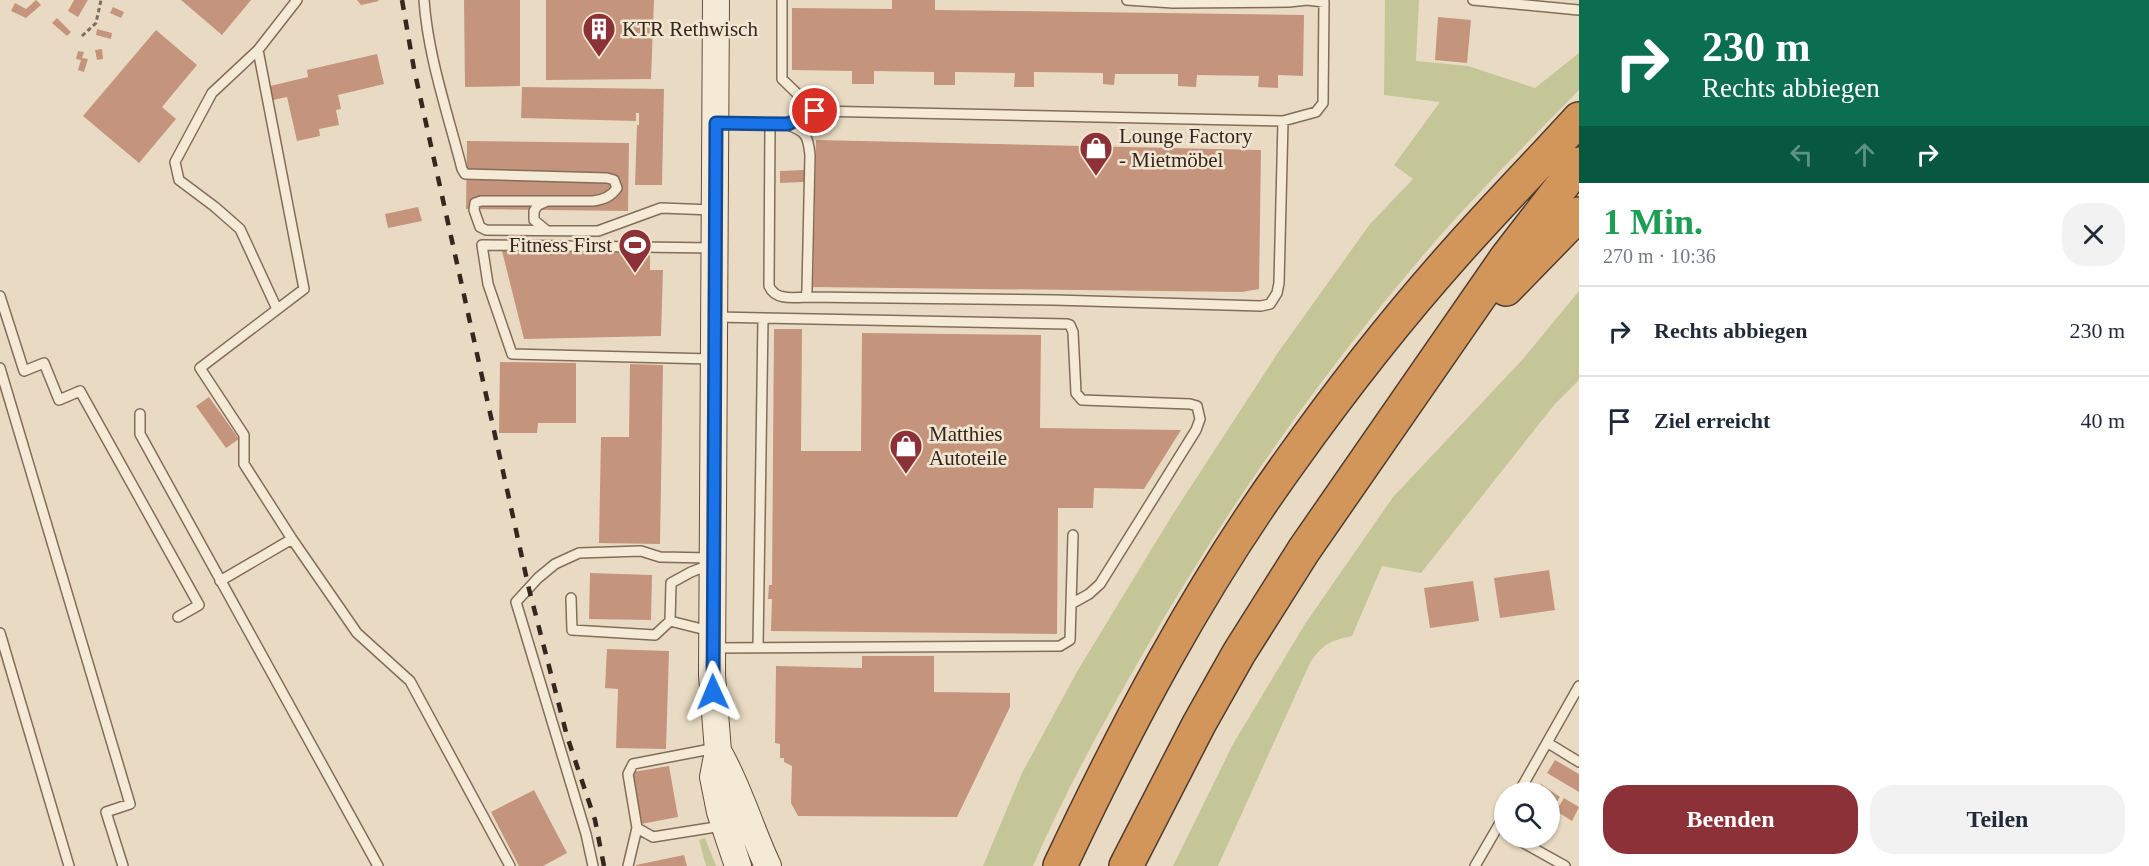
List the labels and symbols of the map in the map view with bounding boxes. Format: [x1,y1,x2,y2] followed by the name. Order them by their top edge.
[581,11,617,58] building icon: KTR Rethwisch
[622,17,758,41] place label: KTR Rethwisch
[789,85,840,136] pin
[1119,124,1253,172] place label: Lounge Factory - Mietmöbel
[1078,130,1114,177] shop icon: Lounge Factory - Mietmöbel
[617,227,653,274] sports icon: Fitness First
[509,233,612,257] place label: Fitness First
[929,422,1007,470] place label: Matthies Autoteile
[888,428,924,475] shop icon: Matthies Autoteile
[681,660,745,724] position arrow

